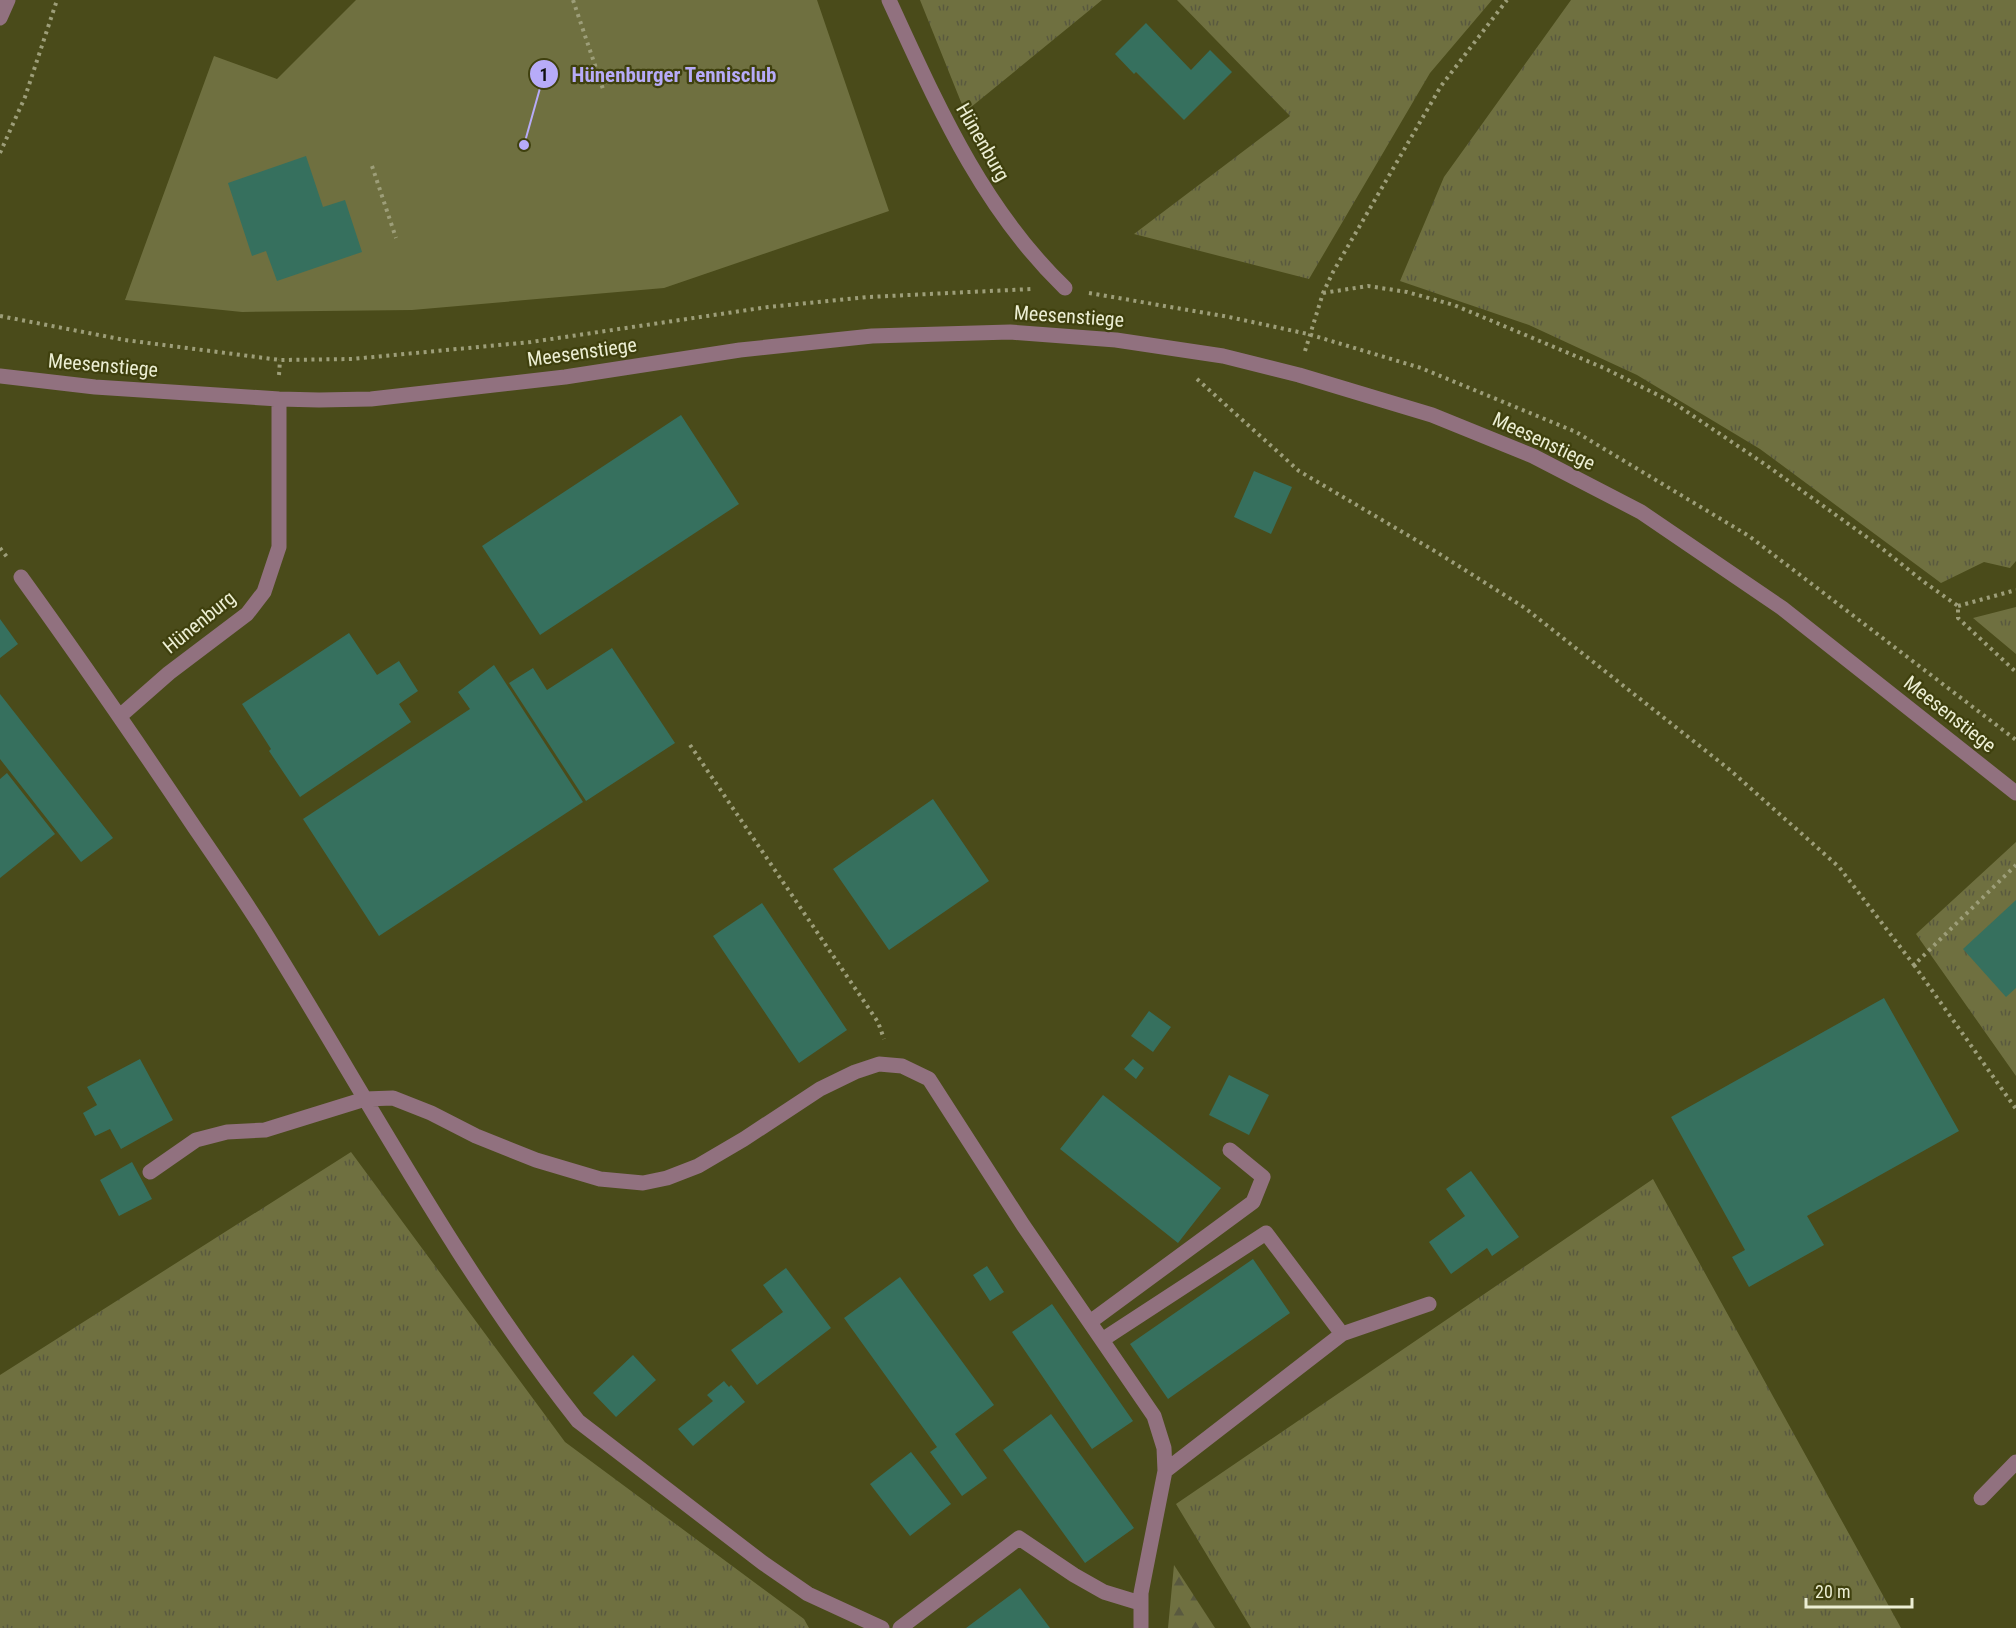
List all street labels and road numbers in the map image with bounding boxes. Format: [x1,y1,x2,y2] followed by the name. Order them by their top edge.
[951,99,1015,185] street label: Hünenburg
[1013,300,1125,332] street label: Meesenstiege
[526,332,638,372] street label: Meesenstiege
[47,348,159,382] street label: Meesenstiege
[1489,407,1599,475] street label: Meesenstiege
[158,586,240,658] street label: Hünenburg
[1899,671,2001,757] street label: Meesenstiege

